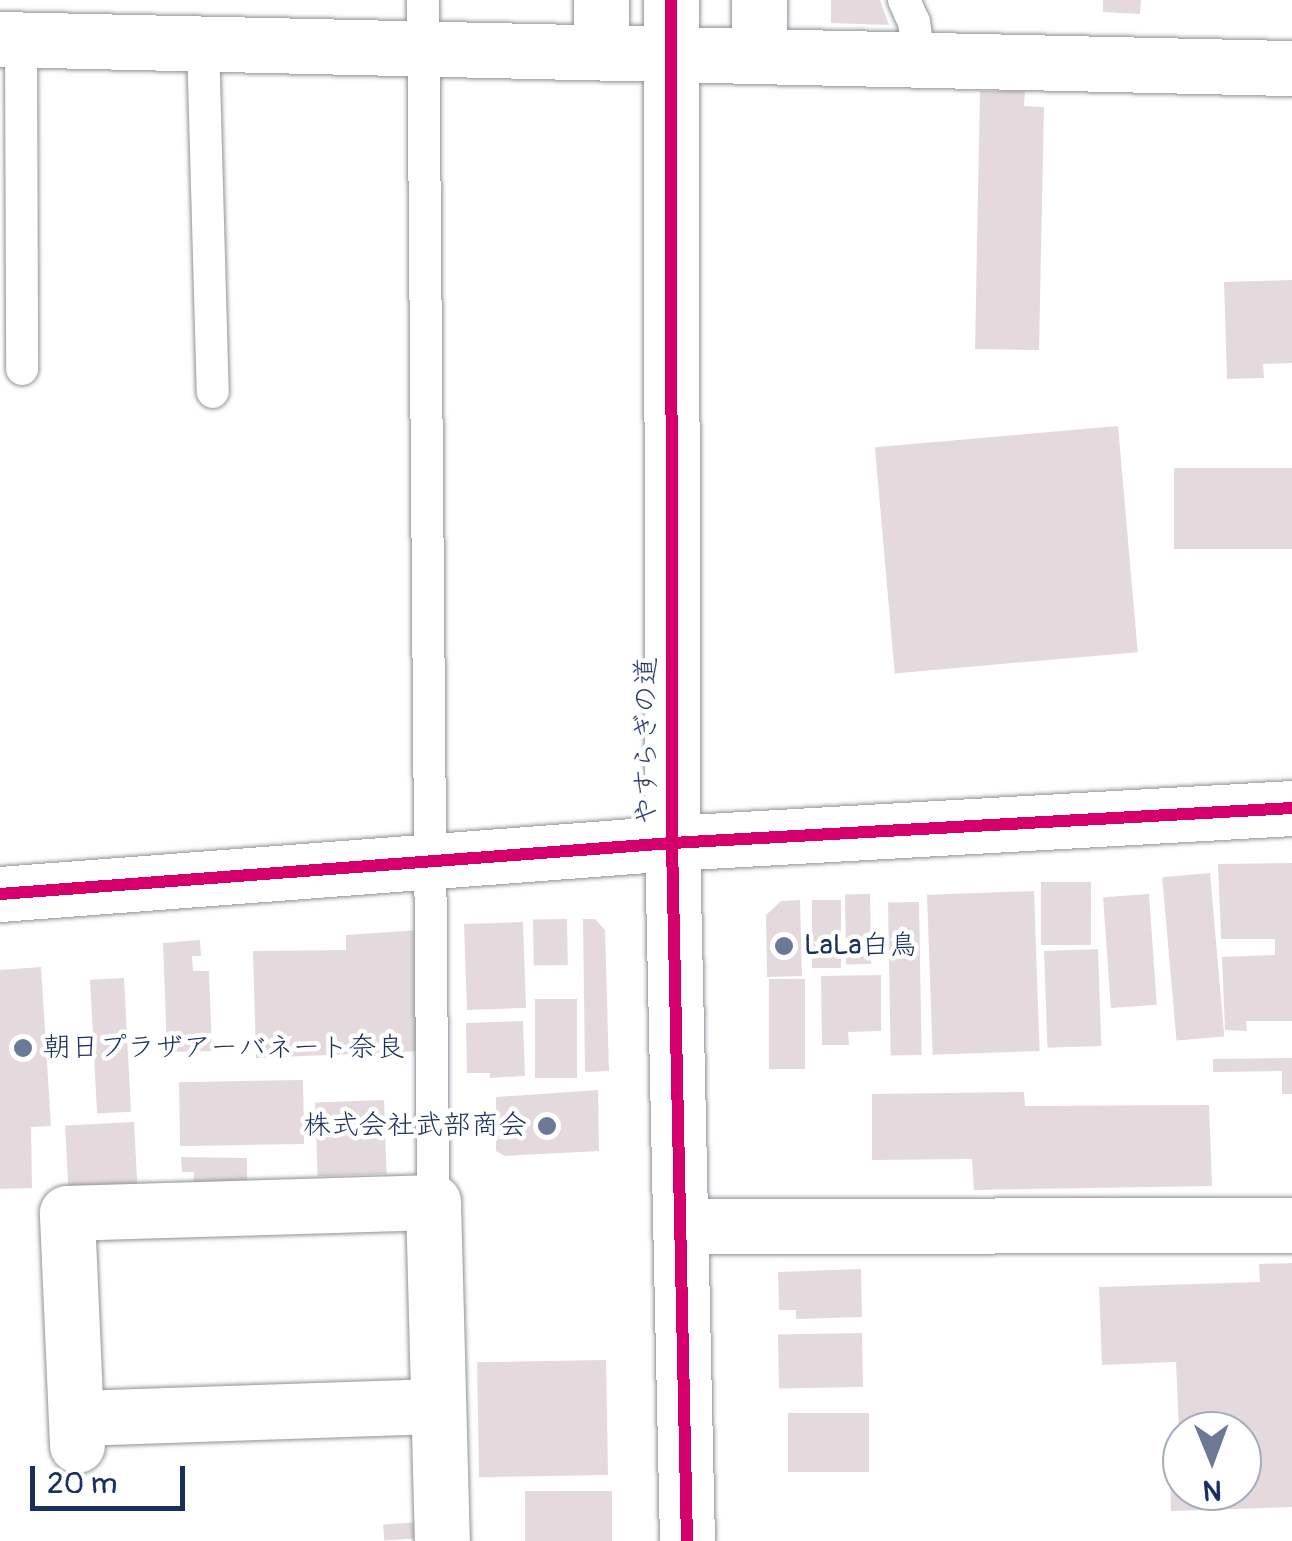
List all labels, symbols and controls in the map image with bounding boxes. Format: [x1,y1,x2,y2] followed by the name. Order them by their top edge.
[630,657,664,825] street label: やすらぎの道
[804,929,918,963] place label: LaLa白鳥
[773,935,795,957] marker: LaLa白鳥
[43,1031,404,1065] place label: 朝日プラザアーバネート奈良
[12,1037,34,1059] marker: 朝日プラザアーバネート奈良
[303,1109,527,1143] place label: 株式会社武部商会
[536,1115,558,1137] marker: 株式会社武部商会
[1162,1411,1262,1511] north arrow
[35,1446,190,1508] scale bar
[47,1465,117,1502] text: 20 m
[1203,1472,1222,1507] text: N

